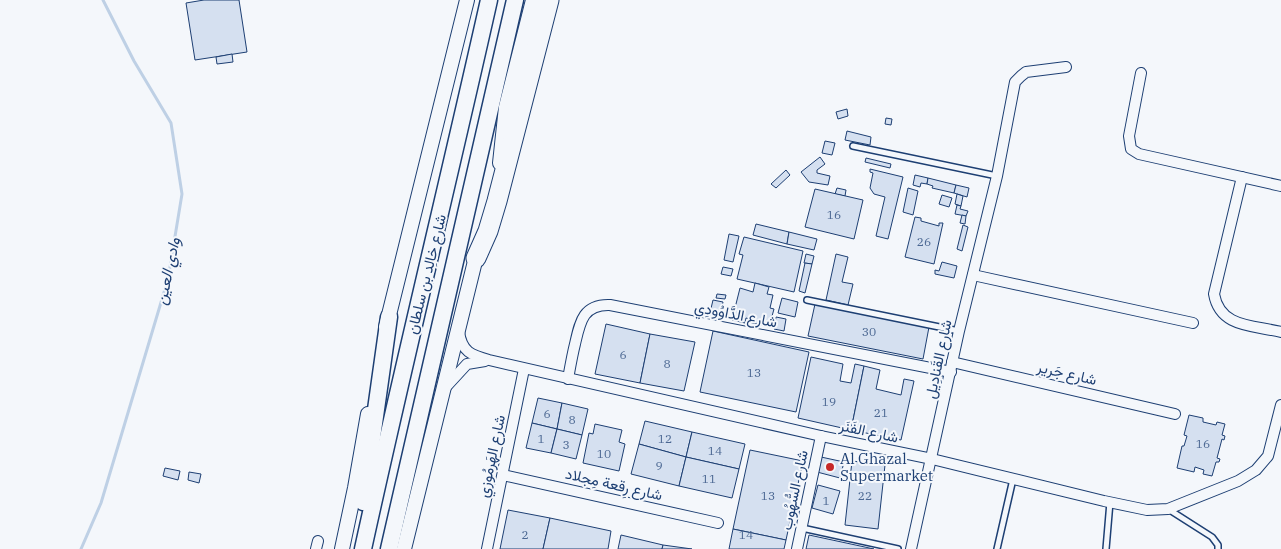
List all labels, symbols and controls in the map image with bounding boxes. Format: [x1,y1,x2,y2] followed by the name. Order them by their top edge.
[827,207,841,222] house number: 16
[402,212,452,336] street label: شارع خالِد بن سلطان
[917,234,931,249] house number: 26
[150,235,188,307] water label: وادي العين
[692,297,779,335] street label: شارع الدَّاوُودِي
[920,318,958,401] street label: شارع القَنادِيل
[862,324,876,339] house number: 30
[619,347,627,362] house number: 6
[663,356,671,371] house number: 8
[1034,357,1099,391] street label: شارع جَرير
[747,365,761,380] house number: 13
[822,394,836,409] house number: 19
[874,405,888,420] house number: 21
[543,406,551,421] house number: 6
[568,412,576,427] house number: 8
[473,413,513,500] street label: شارع الهَرمُوزي
[836,415,900,448] street label: شارع الفَنَر
[537,431,545,446] house number: 1
[658,431,672,446] house number: 12
[1196,436,1210,451] house number: 16
[562,437,570,452] house number: 3
[708,443,722,458] house number: 14
[597,446,611,461] house number: 10
[776,448,814,532] street label: شارع السُّهُوب
[840,449,933,485] place label: Al Ghazal Supermarket
[655,458,663,473] house number: 9
[824,461,836,473] marker: Al Ghazal Supermarket
[563,464,664,507] street label: شارع رِقعة مِجلاد
[702,471,716,486] house number: 11
[761,488,775,503] house number: 13
[858,488,872,503] house number: 22
[822,493,830,508] house number: 1
[521,527,529,542] house number: 2
[739,527,753,542] house number: 14

